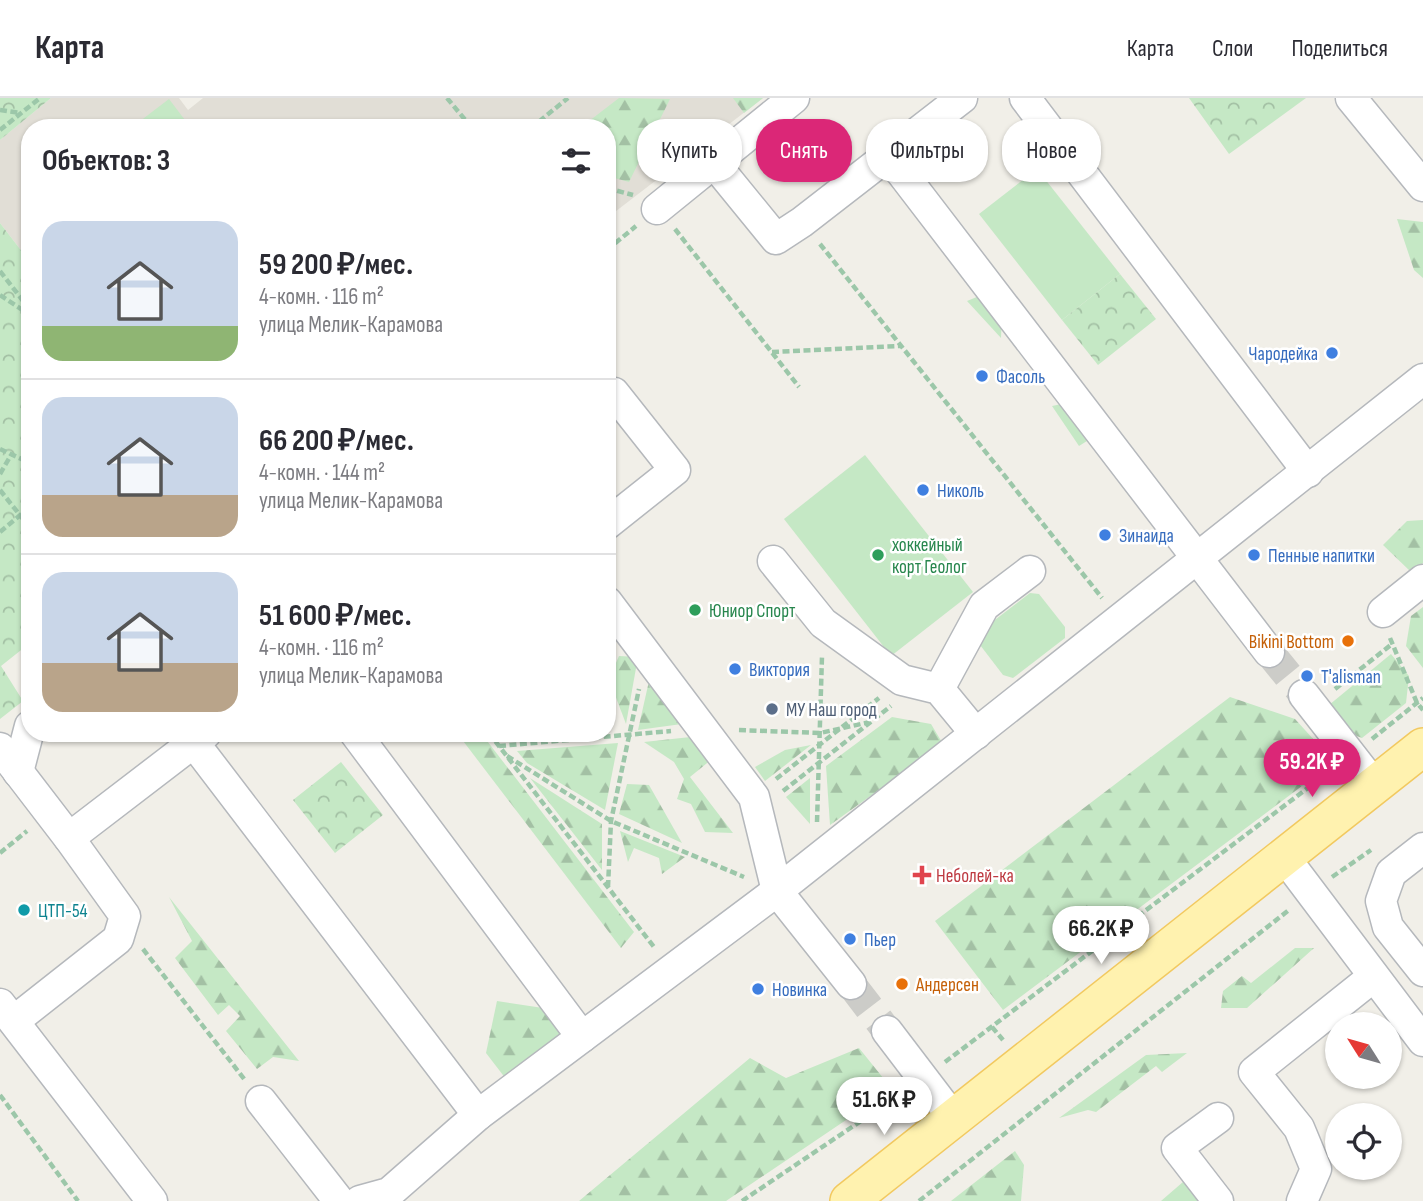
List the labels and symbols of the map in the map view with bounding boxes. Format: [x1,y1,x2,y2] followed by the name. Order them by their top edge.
[1248,343,1318,366] place label: Чародейка
[1324,345,1340,361] marker: Чародейка
[996,366,1045,389] place label: Фасоль
[974,368,990,384] marker: Фасоль
[937,480,984,503] place label: Николь
[915,482,931,498] marker: Николь
[1119,525,1174,548] place label: Зинаида
[1097,527,1113,543] marker: Зинаида
[892,534,967,579] place label: хоккейный корт Геолог
[1268,545,1375,568] place label: Пенные напитки
[870,547,886,563] marker: хоккейный корт Геолог
[1246,547,1262,563] marker: Пенные напитки
[709,600,796,623] place label: Юниор Спорт
[687,602,703,618] marker: Юниор Спорт
[1249,631,1334,654] place label: Bikini Bottom
[1340,633,1356,649] marker: Bikini Bottom
[749,659,810,682] place label: Виктория
[727,661,743,677] marker: Виктория
[1321,666,1381,689] place label: T'alisman
[1299,668,1315,684] marker: T'alisman
[786,699,877,722] place label: МУ Наш город
[764,701,780,717] marker: МУ Наш город
[1247,740,1377,799] pin: 59.2K ₽
[936,865,1014,888] place label: Неболей-ка
[914,867,930,883] marker: Неболей-ка
[38,900,88,923] place label: ЦТП-54
[16,902,32,918] marker: ЦТП-54
[1036,906,1166,966] pin: 66.2K ₽
[864,929,896,952] place label: Пьер
[842,931,858,947] marker: Пьер
[915,974,979,997] place label: Андерсен
[894,976,910,992] marker: Андерсен
[772,979,827,1002] place label: Новинка
[750,981,766,997] marker: Новинка
[1325,1012,1402,1088] north arrow
[819,1077,949,1137] pin: 51.6K ₽

